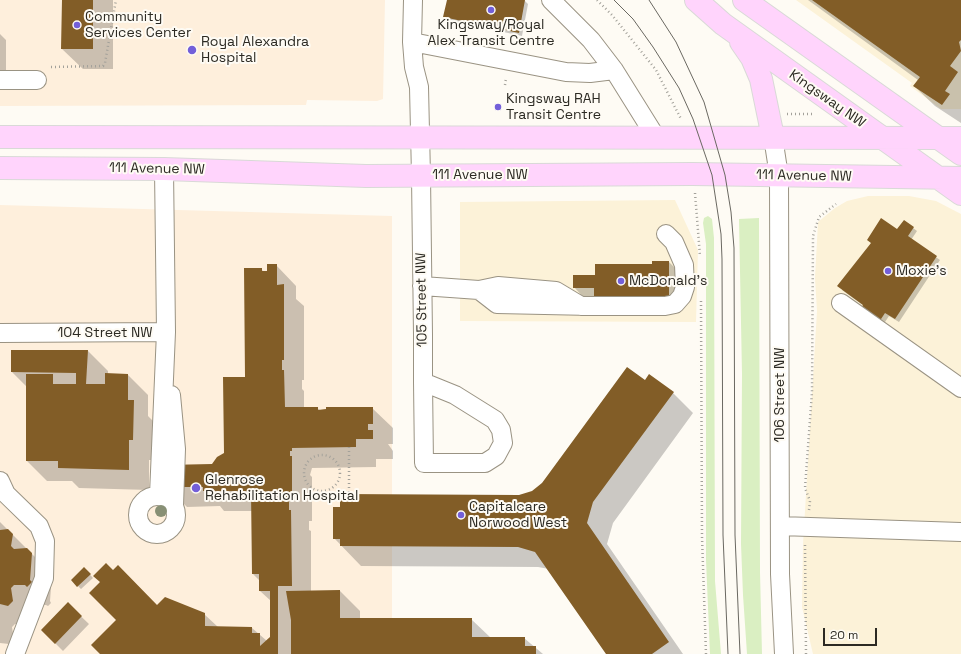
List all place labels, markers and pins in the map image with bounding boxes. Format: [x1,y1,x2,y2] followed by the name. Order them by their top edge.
[486,5,496,15] marker: Kingsway/Royal Alex Transit Centre
[85,9,191,42] place label: Community Services Center
[427,17,555,50] place label: Kingsway/Royal Alex Transit Centre
[72,20,82,30] marker: Community Services Center
[201,34,309,66] place label: Royal Alexandra Hospital
[186,44,198,56] marker: Royal Alexandra Hospital
[506,91,601,124] place label: Kingsway RAH Transit Centre
[493,102,503,112] marker: Kingsway RAH Transit Centre
[896,263,947,279] place label: Moxie's
[883,266,893,276] marker: Moxie's
[629,273,707,289] place label: McDonald's
[616,276,626,286] marker: McDonald's
[205,472,358,504] place label: Glenrose Rehabilitation Hospital
[190,482,202,494] marker: Glenrose Rehabilitation Hospital
[469,499,567,532] place label: Capitalcare Norwood West
[456,510,466,520] marker: Capitalcare Norwood West

